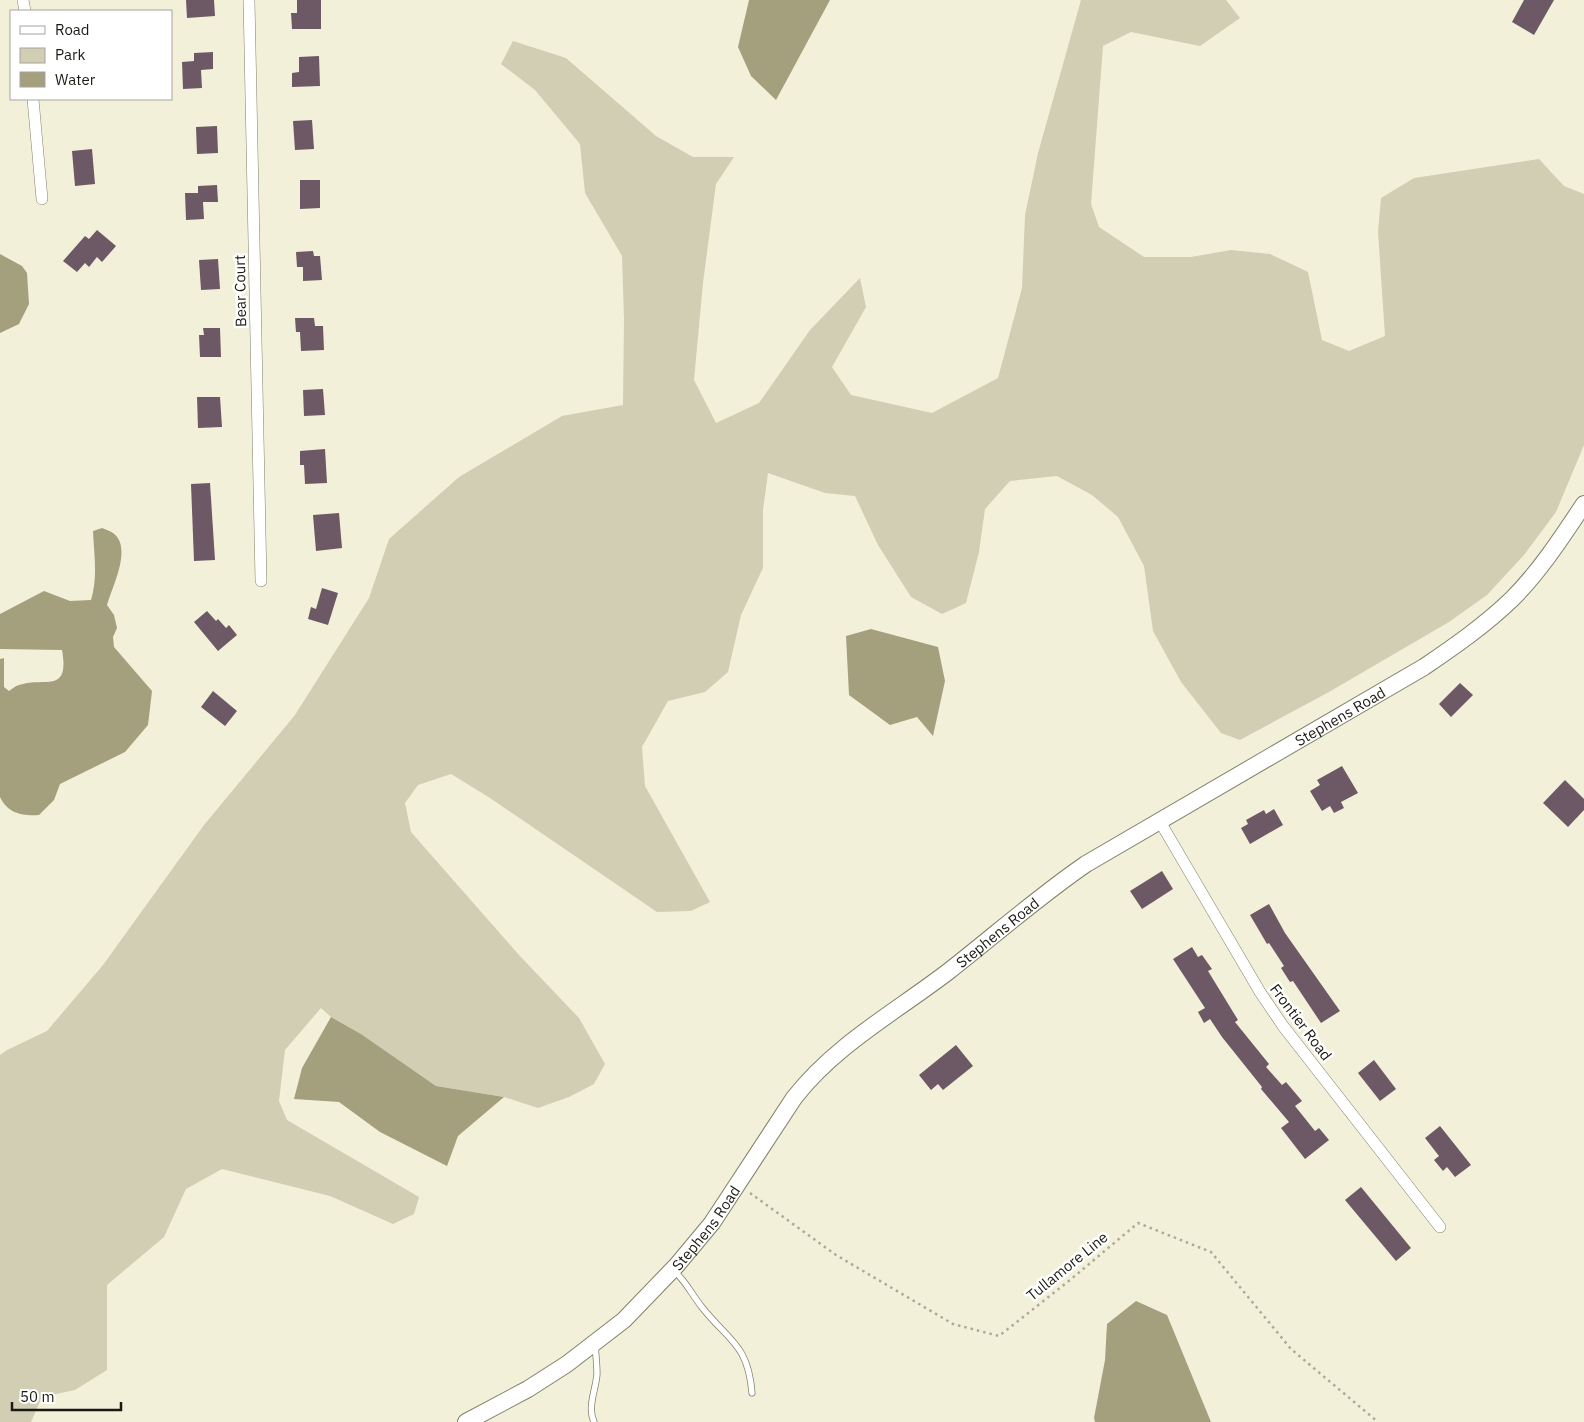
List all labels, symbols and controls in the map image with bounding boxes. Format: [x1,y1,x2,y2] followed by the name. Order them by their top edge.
[10,10,172,100] legend
[55,20,90,39] text: Road
[55,45,85,64] text: Park
[55,70,96,89] text: Water
[230,255,250,327] street label: Bear Court
[1291,682,1389,750] street label: Stephens Road
[952,893,1043,972] street label: Stephens Road
[1266,980,1336,1064] street label: Frontier Road
[667,1182,744,1274] street label: Stephens Road
[1022,1227,1112,1305] street label: Tullamore Line
[12,1380,121,1412] scale bar
[20,1387,55,1406] text: 50 m

